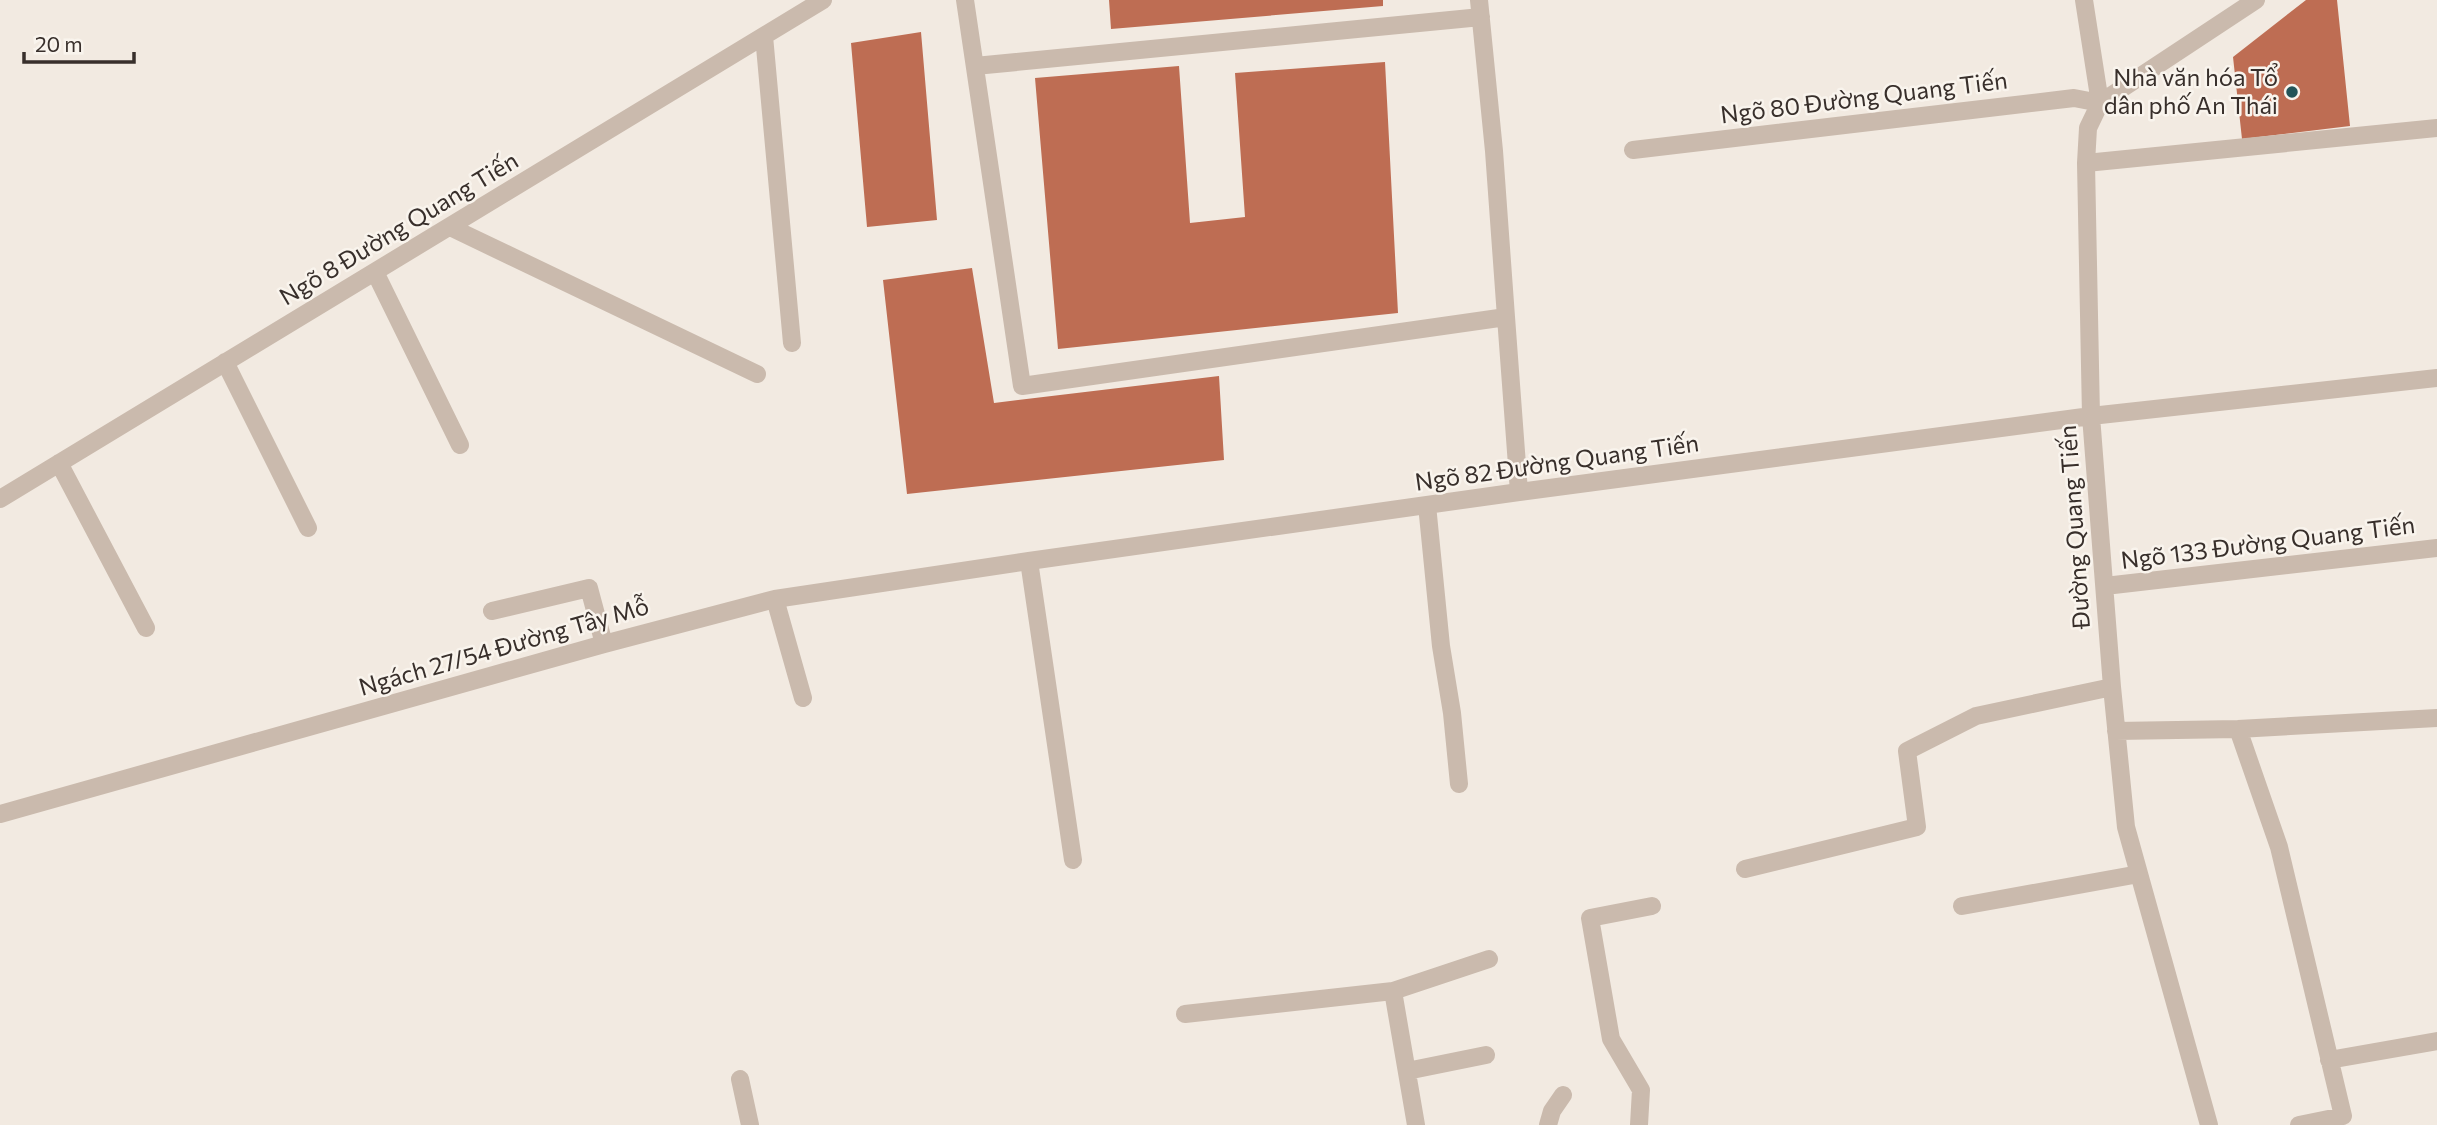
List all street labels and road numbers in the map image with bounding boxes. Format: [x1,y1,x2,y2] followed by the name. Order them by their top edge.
[1719,65,2009,129] street label: Ngõ 80 Đường Quang Tiến
[274,145,523,311] street label: Ngõ 8 Đường Quang Tiến
[2052,424,2095,631] street label: Đường Quang Tiến
[1413,427,1701,496] street label: Ngõ 82 Đường Quang Tiến
[2119,509,2417,574] street label: Ngõ 133 Đường Quang Tiến
[355,590,652,701] street label: Ngách 27/54 Đường Tây Mỗ

